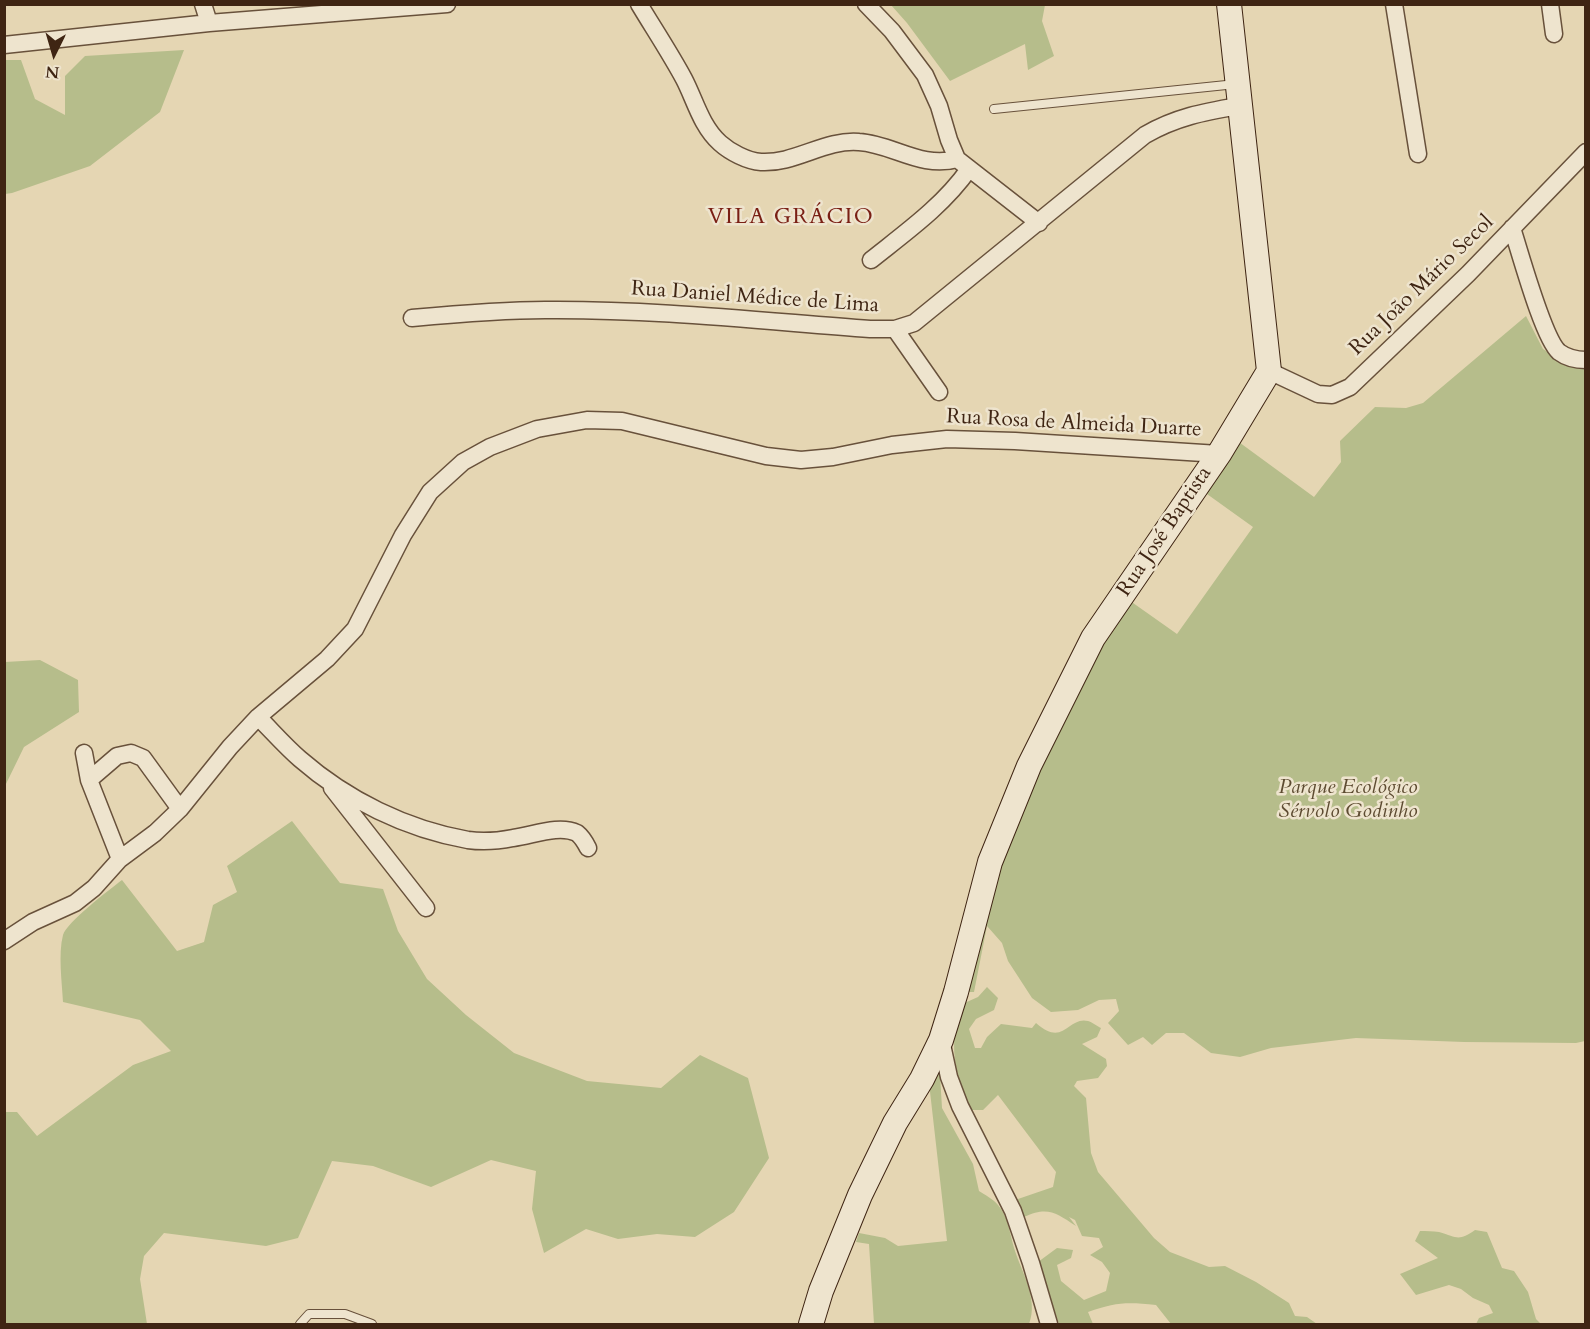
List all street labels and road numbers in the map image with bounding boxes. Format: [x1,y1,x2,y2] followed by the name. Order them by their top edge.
[1345,211,1499,361] street label: Rua João Mário Secol
[630,277,880,319] street label: Rua Daniel Médice de Lima
[946,405,1202,443] street label: Rua Rosa de Almeida Duarte
[1112,462,1218,602] street label: Rua José Baptista

